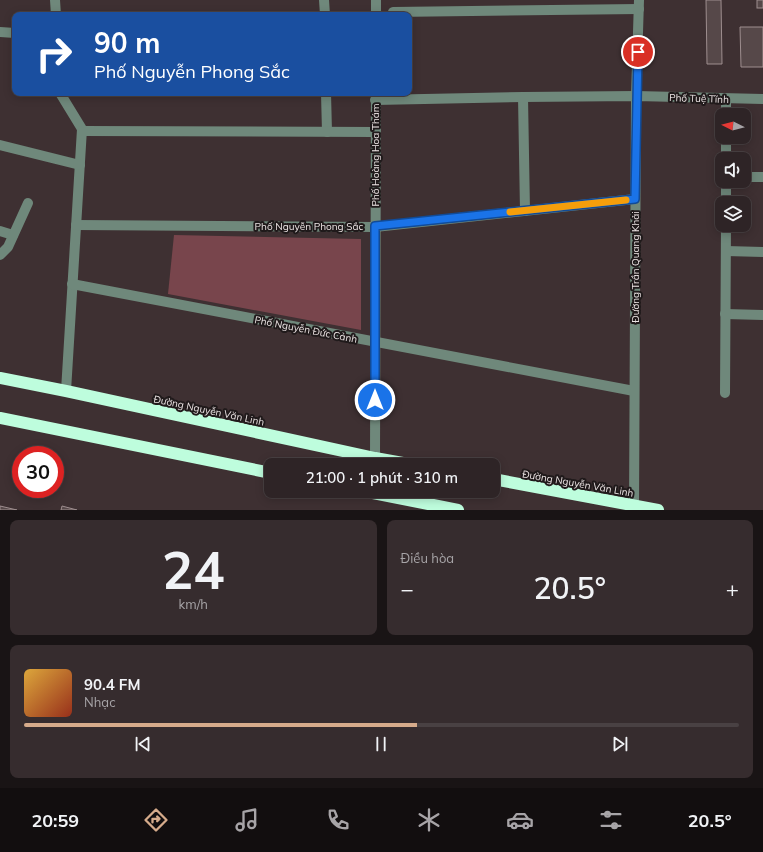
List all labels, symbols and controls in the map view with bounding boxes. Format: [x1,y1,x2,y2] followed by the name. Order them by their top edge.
[94,25,160,60] text: 90 m
[28,28,80,80] icon: right
[621,35,655,69] pin
[627,41,649,63] icon: arrive
[94,60,290,83] text: Phố Nguyễn Phong Sắc
[669,91,729,106] street label: Phố Tuệ Tĩnh
[369,103,382,207] street label: Phố Hoàng Hoa Thám
[715,108,751,144] north arrow
[715,108,751,232] map controls
[715,152,751,188] button: sound
[715,196,751,232] button: layers
[629,211,642,323] street label: Đường Trần Quang Khải
[255,220,363,233] street label: Phố Nguyễn Phong Sắc
[253,313,359,346] street label: Phố Nguyễn Đức Cảnh
[354,379,396,421] position arrow
[152,392,266,429] street label: Đường Nguyễn Văn Linh
[12,446,64,498] speed limit sign: 30
[521,467,635,500] street label: Đường Nguyễn Văn Linh
[306,468,458,487] text: 21:00 · 1 phút · 310 m
[162,537,224,602] text: 24
[401,550,454,566] text: Điều hòa
[534,569,606,607] text: 20.5°
[401,575,414,603] text: −
[726,575,739,603] text: +
[179,596,208,612] text: km/h
[84,675,140,694] text: 90.4 FM
[84,694,116,710] text: Nhạc
[132,733,154,755] icon: previous
[370,733,392,755] icon: pause
[609,733,631,755] icon: next
[142,806,170,834] icon: directions
[233,806,261,834] icon: music
[324,806,352,834] icon: phone
[415,806,443,834] icon: climate
[506,806,534,834] icon: car
[597,806,625,834] icon: filters
[31,809,79,832] text: 20:59
[688,809,732,832] text: 20.5°

